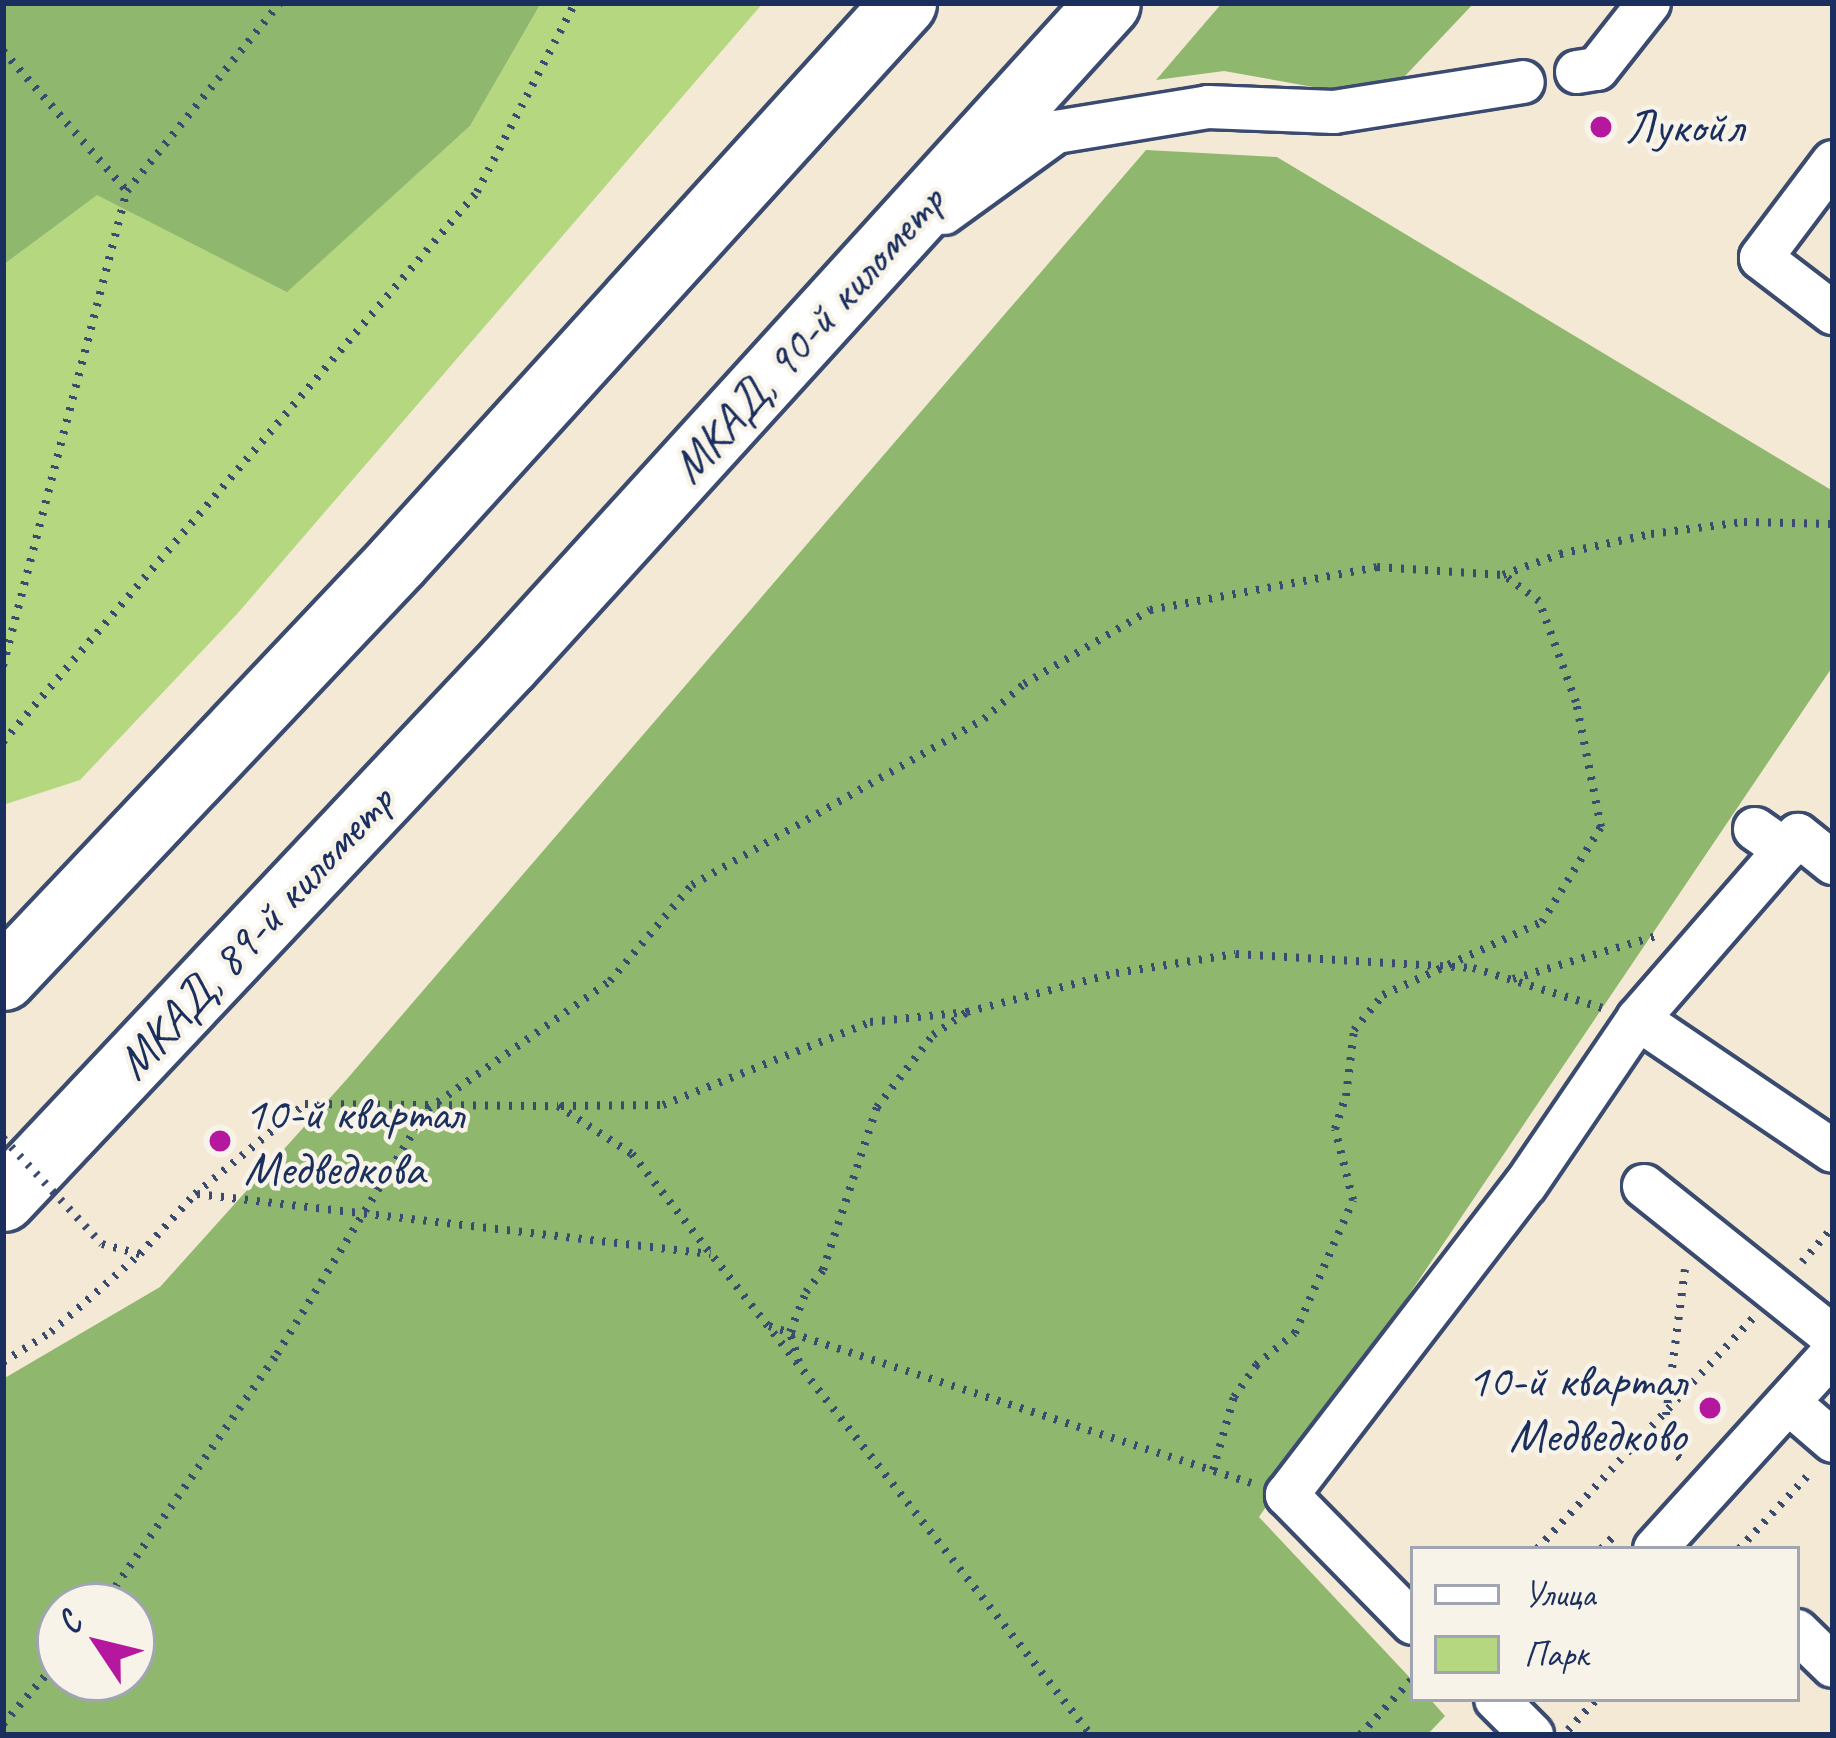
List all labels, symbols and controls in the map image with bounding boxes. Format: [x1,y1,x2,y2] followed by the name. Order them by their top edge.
[1625,98,1744,156] place label: Лукойл
[1588,114,1614,140] marker: Лукойл
[659,173,957,495] street label: МКАД, 90-й километр
[104,773,406,1091] street label: МКАД, 89-й километр
[244,1084,463,1197] place label: 10-й квартал Медведкова
[207,1128,233,1154] marker: 10-й квартал Медведкова
[1467,1351,1686,1464] place label: 10-й квартал Медведково
[1697,1395,1723,1421] marker: 10-й квартал Медведково
[1410,1546,1800,1702] legend
[1524,1571,1595,1617] text: Улица
[36,1582,156,1702] north arrow
[47,1604,91,1642] text: С
[1524,1631,1588,1677] text: Парк

